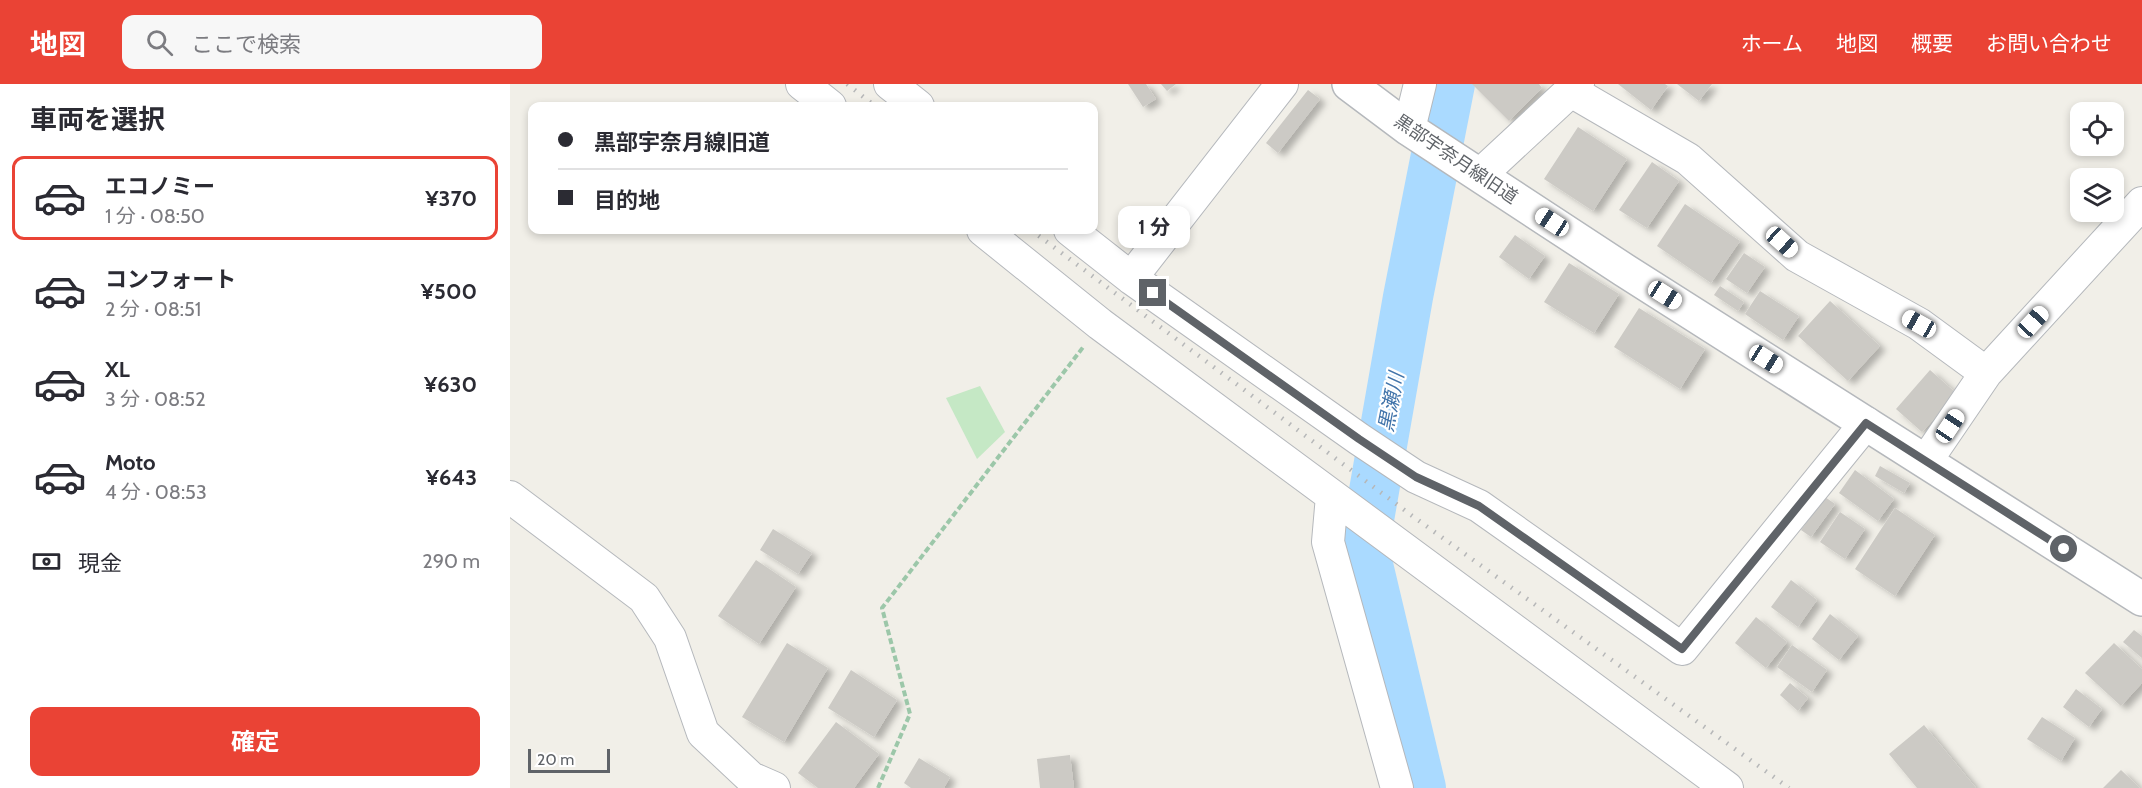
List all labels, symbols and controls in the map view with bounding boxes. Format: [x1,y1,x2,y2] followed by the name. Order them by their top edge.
[122,15,542,69] search box
[143,26,176,59] icon: search
[30,27,86,61] text: 地図
[191,31,301,58] text: ここで検索
[1741,31,1803,56] text: ホーム
[1836,31,1878,56] text: 地図
[1911,31,1953,56] text: 概要
[1986,31,2112,56] text: お問い合わせ
[2070,102,2124,222] map controls
[2070,102,2124,156] button: locate
[30,103,165,136] text: 車両を選択
[1390,110,1522,208] street label: 黒部宇奈月線旧道
[594,129,770,156] text: 黒部宇奈月線旧道
[2070,168,2124,222] button: layers
[33,171,87,225] icon: car
[105,173,215,200] text: エコノミー
[425,185,477,212] text: ¥370
[594,187,660,214] text: 目的地
[105,204,205,228] text: 1 分 · 08:50
[1532,205,1572,239] car
[1117,206,1189,248] callout: 1 分
[1138,215,1170,239] text: 1 分
[1763,223,1801,261] car
[33,264,87,318] icon: car
[105,266,236,293] text: コンフォート
[421,278,477,305] text: ¥500
[1645,278,1685,312] car
[1139,279,1166,306] route end
[105,297,201,321] text: 2 分 · 08:51
[2014,303,2052,341] car
[1899,307,1939,341] car
[1746,342,1786,376] car
[105,356,130,383] text: XL
[33,357,87,411] icon: car
[1373,368,1409,434] water label: 黒瀬川
[424,371,477,398] text: ¥630
[105,387,206,411] text: 3 分 · 08:52
[1932,406,1968,446] car
[105,449,156,476] text: Moto
[33,450,87,504] icon: car
[426,464,477,491] text: ¥643
[105,480,207,504] text: 4 分 · 08:53
[2050,535,2077,562] route start
[30,545,63,578] icon: cash
[422,549,480,573] text: 290 m
[78,550,122,577] text: 現金
[30,707,480,776] button: 確定
[528,746,610,774] scale bar
[537,750,574,769] text: 20 m

